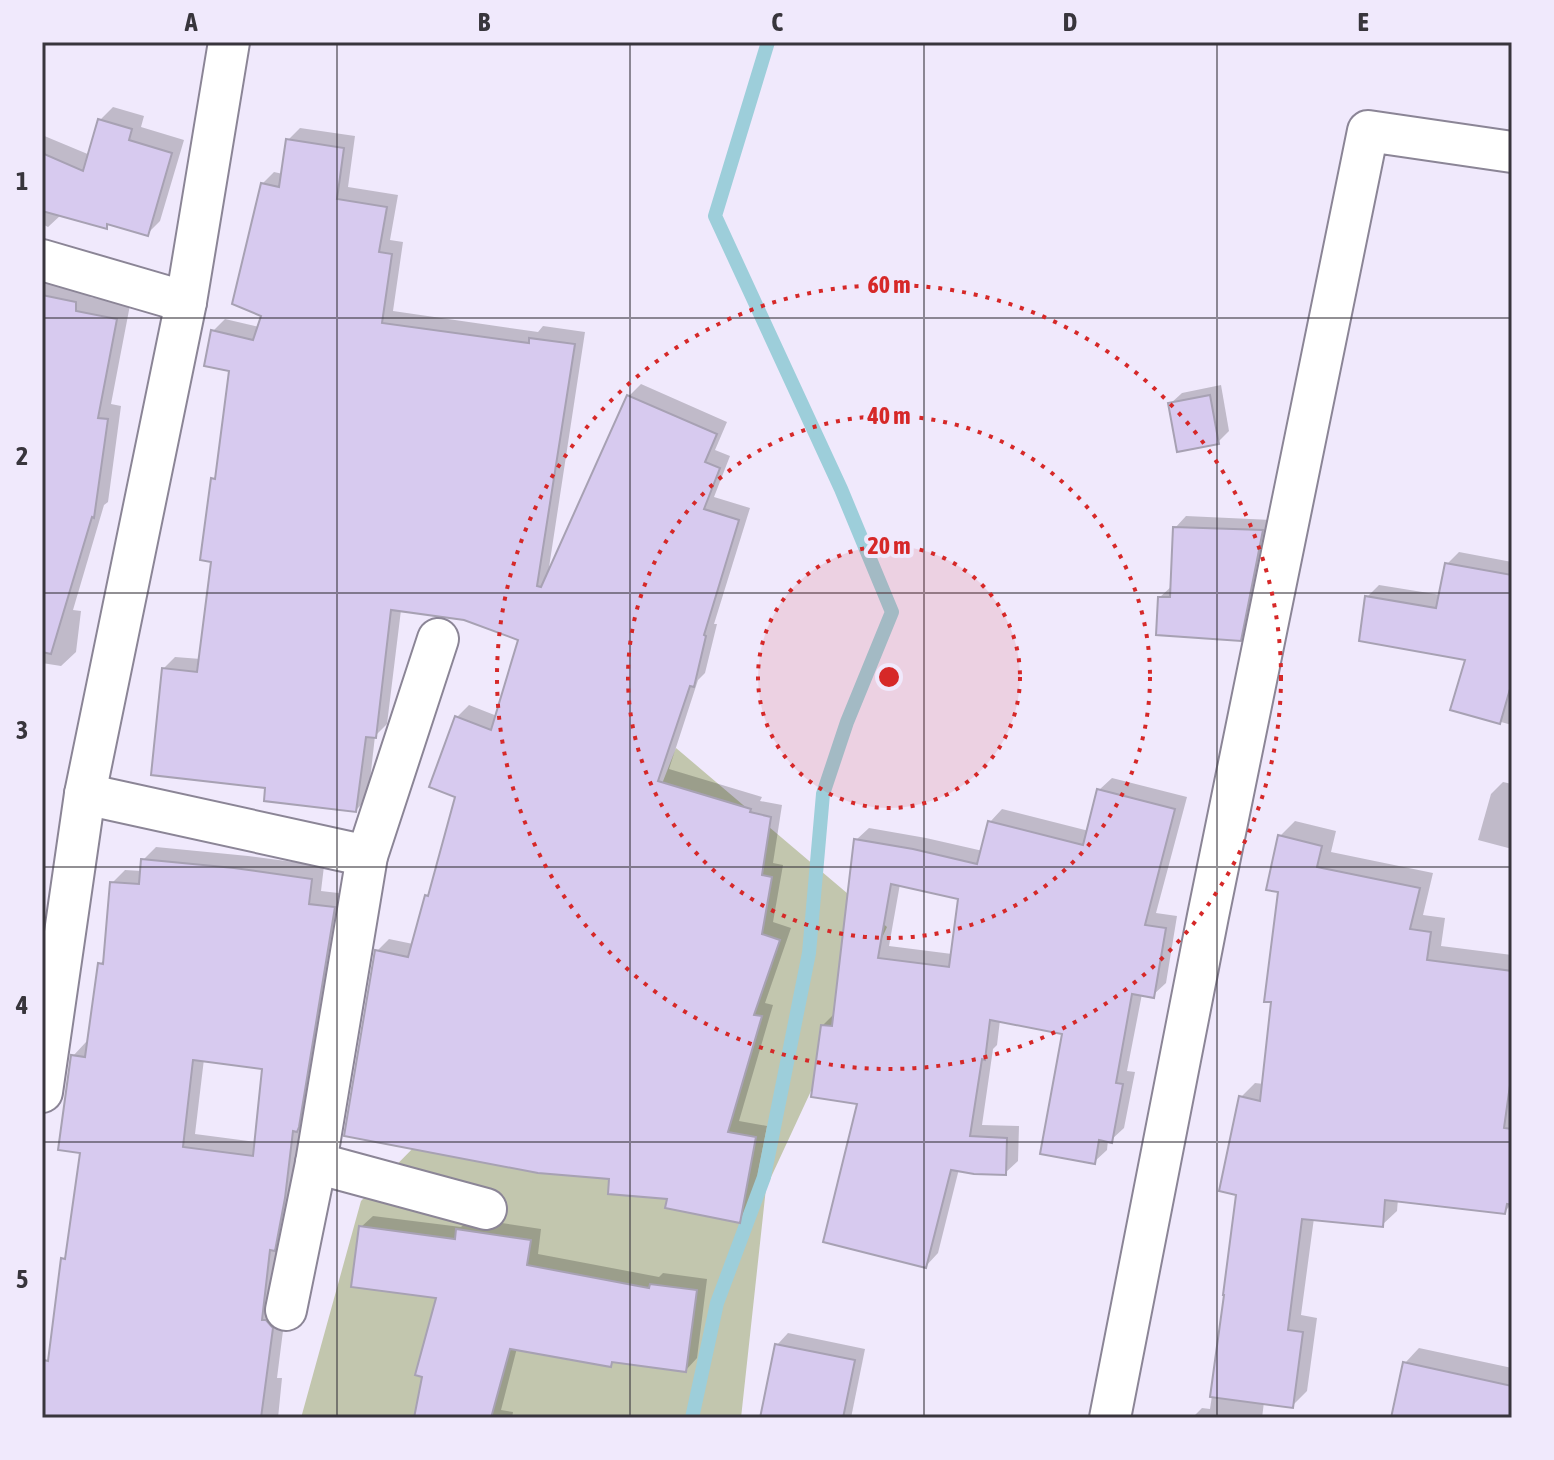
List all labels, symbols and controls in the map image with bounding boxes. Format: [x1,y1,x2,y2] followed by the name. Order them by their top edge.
[184,7,198,37] text: A
[478,7,491,37] text: B
[771,7,783,37] text: C
[1063,7,1077,37] text: D
[1357,7,1369,37] text: E
[16,166,28,196] text: 1
[867,271,911,298] text: 60 m
[866,402,911,429] text: 40 m
[16,441,28,471] text: 2
[867,532,911,559] text: 20 m
[875,663,903,691] centre of rings
[16,715,28,745] text: 3
[15,990,28,1020] text: 4
[16,1264,28,1294] text: 5

